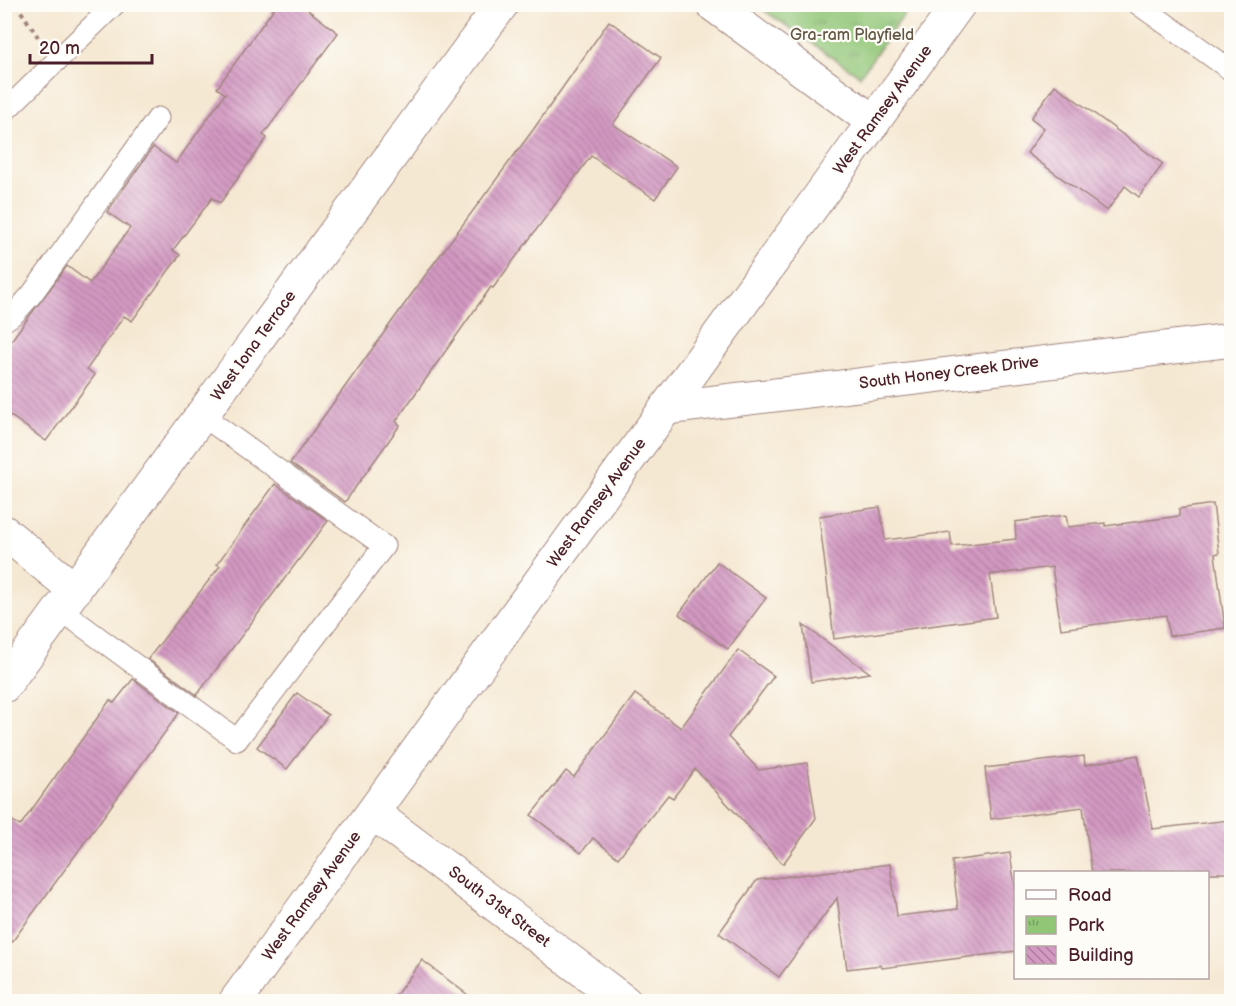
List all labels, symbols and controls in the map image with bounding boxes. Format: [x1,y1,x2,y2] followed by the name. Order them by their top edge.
[790,26,914,45] park label: Gra-ram Playfield
[30,27,152,65] scale bar
[39,38,80,59] text: 20 m
[830,41,937,178] street label: West Ramsey Avenue
[208,287,301,405] street label: West Iona Terrace
[858,352,1040,393] street label: South Honey Creek Drive
[544,434,651,571] street label: West Ramsey Avenue
[259,827,366,964] street label: West Ramsey Avenue
[444,863,554,951] street label: South 31st Street
[1014,871,1209,979] legend
[1068,885,1112,906] text: Road
[1068,915,1104,936] text: Park
[1068,945,1134,966] text: Building

